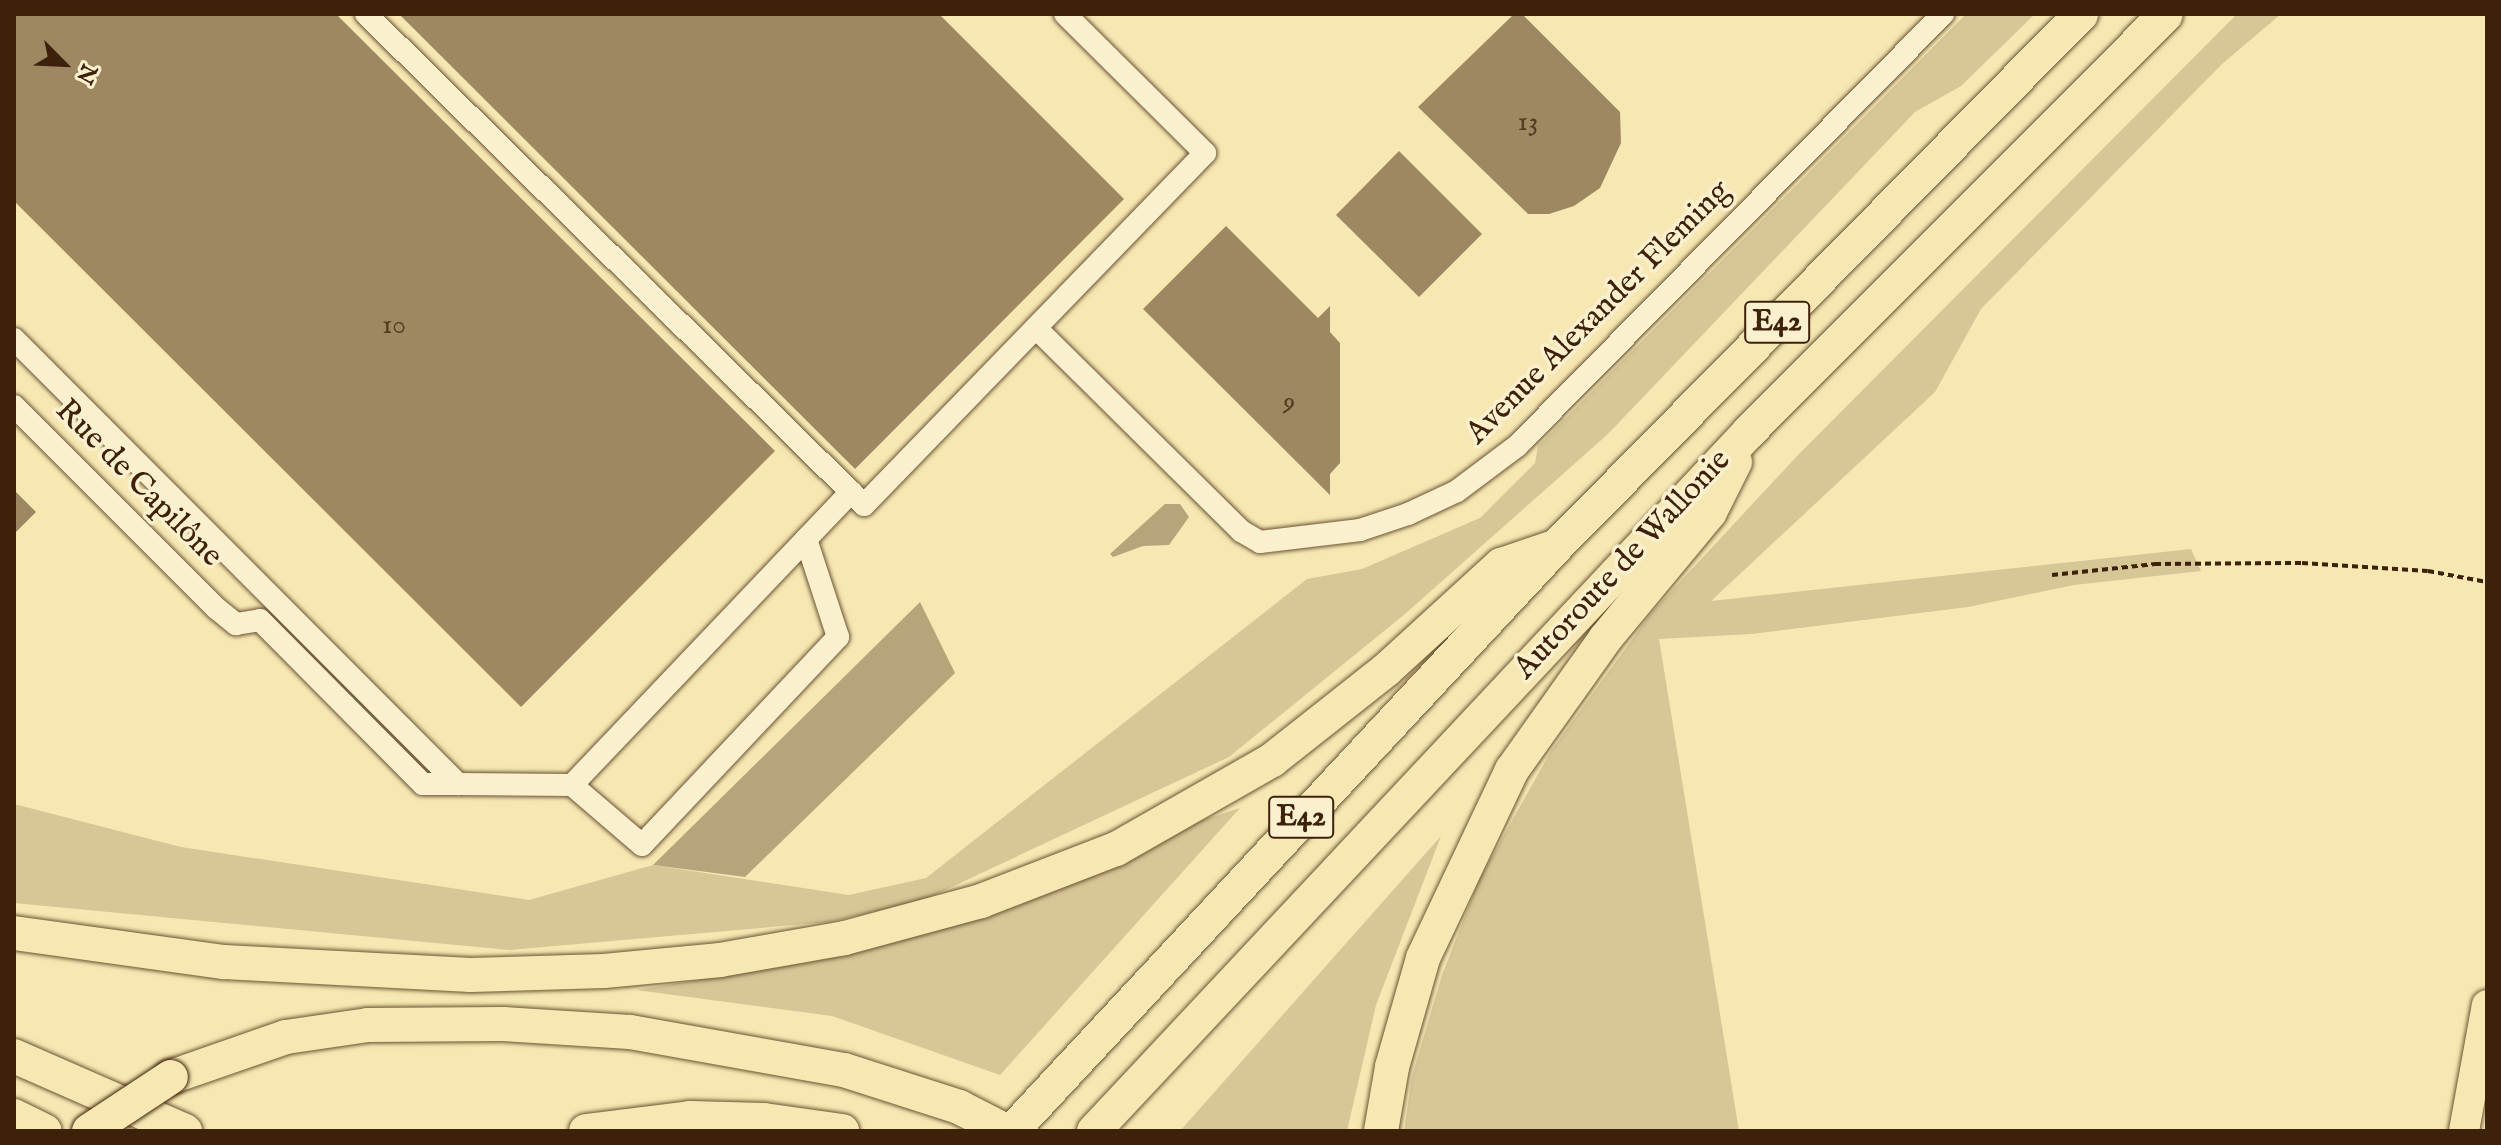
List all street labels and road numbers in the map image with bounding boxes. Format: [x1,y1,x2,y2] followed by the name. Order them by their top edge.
[1459,173,1739,453] street label: Avenue Alexander Fleming
[1743,296,1811,348] road number: E42
[46,392,230,576] street label: Rue de Capilône
[1507,442,1739,688] street label: Autoroute de Wallonie
[1267,791,1335,843] road number: E42

